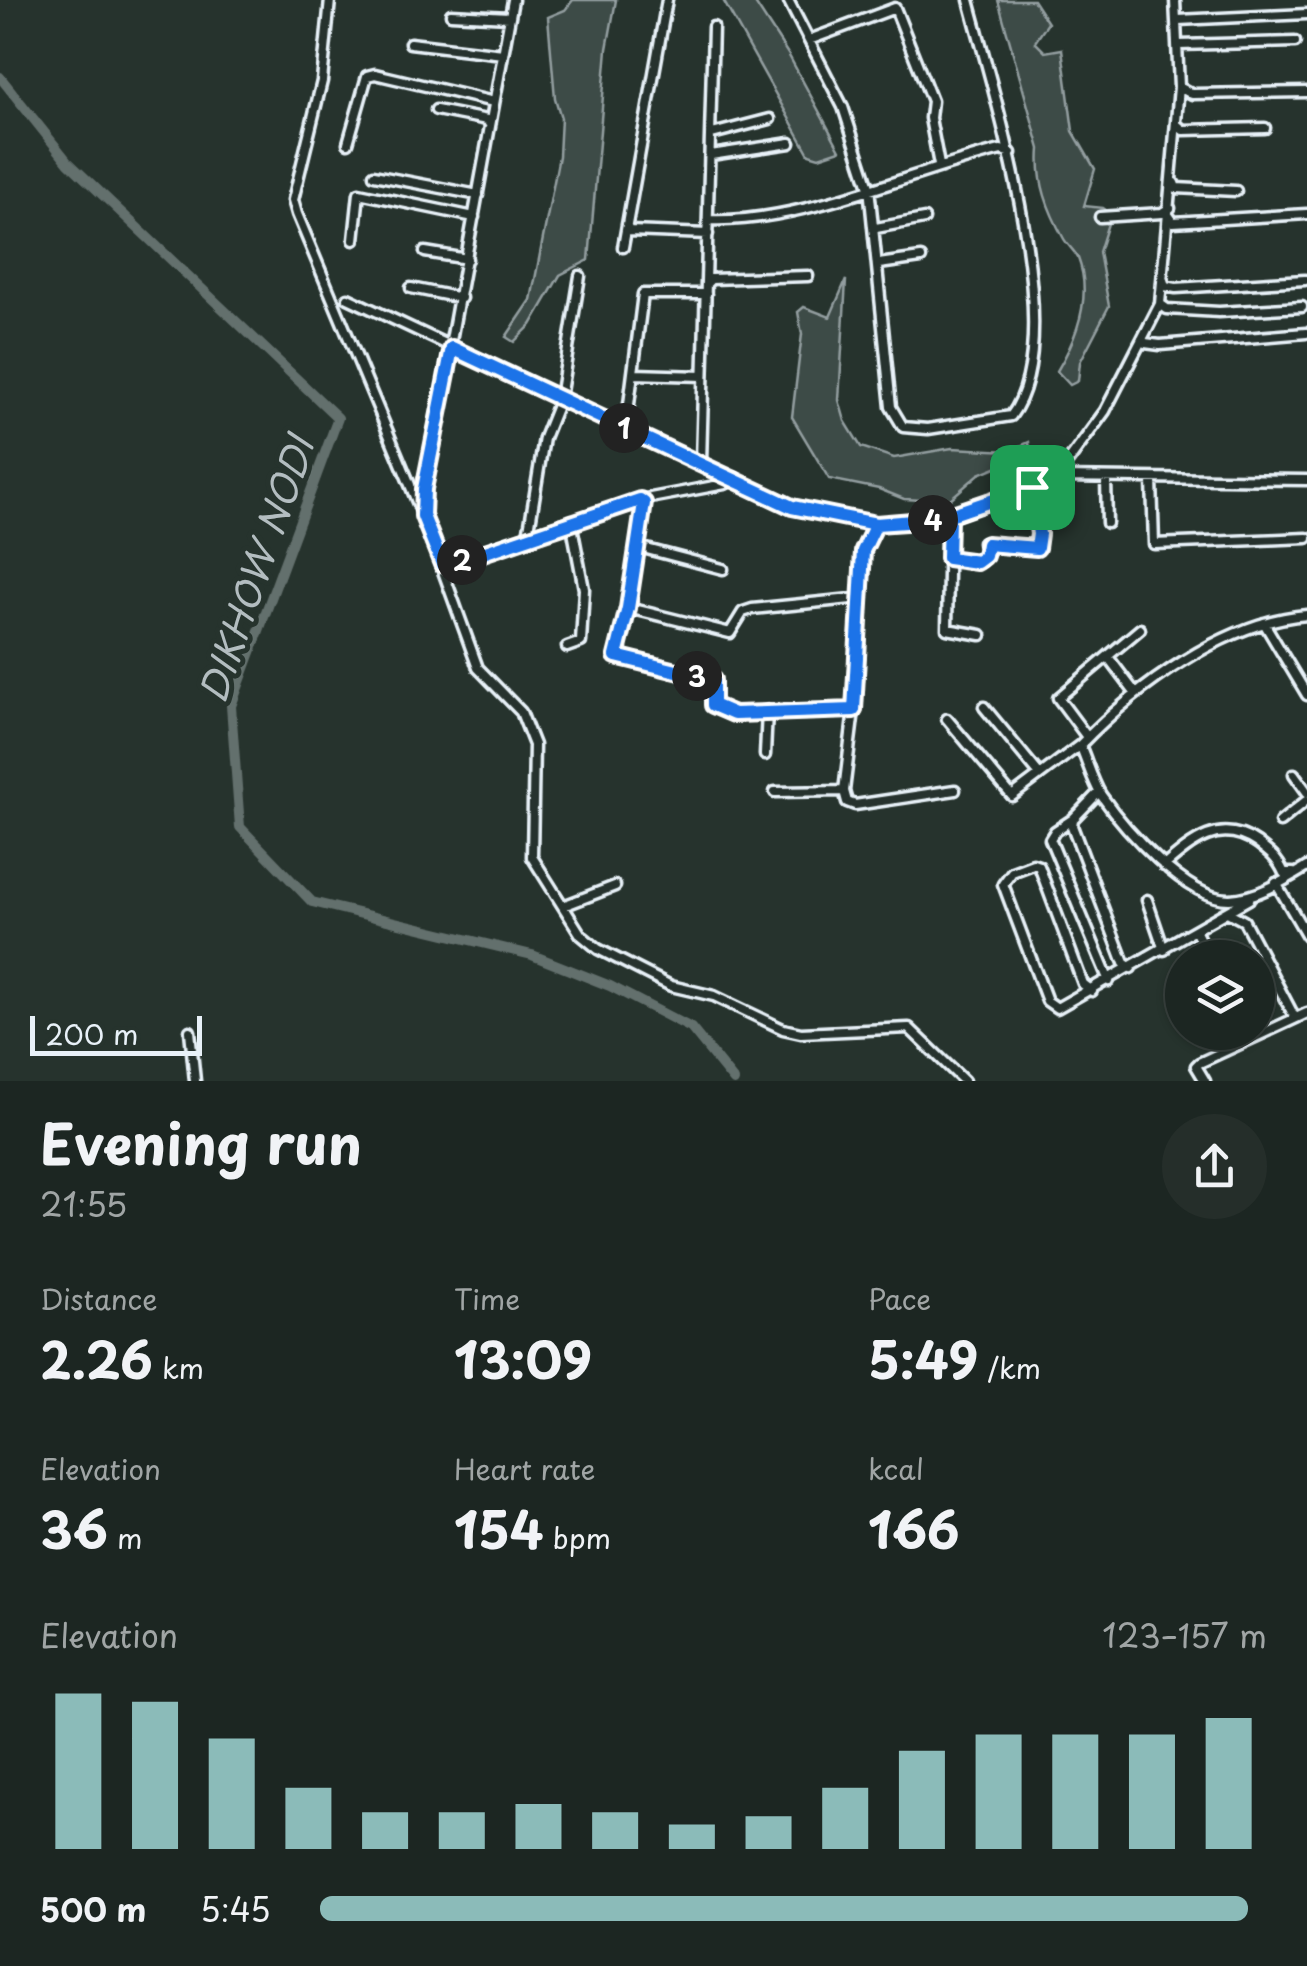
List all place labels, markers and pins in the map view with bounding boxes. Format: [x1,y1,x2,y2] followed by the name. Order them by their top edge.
[599,403,649,453] pin: 1
[990,445,1075,530] pin
[908,495,958,545] pin: 4
[437,535,487,585] pin: 2
[672,651,722,701] pin: 3

